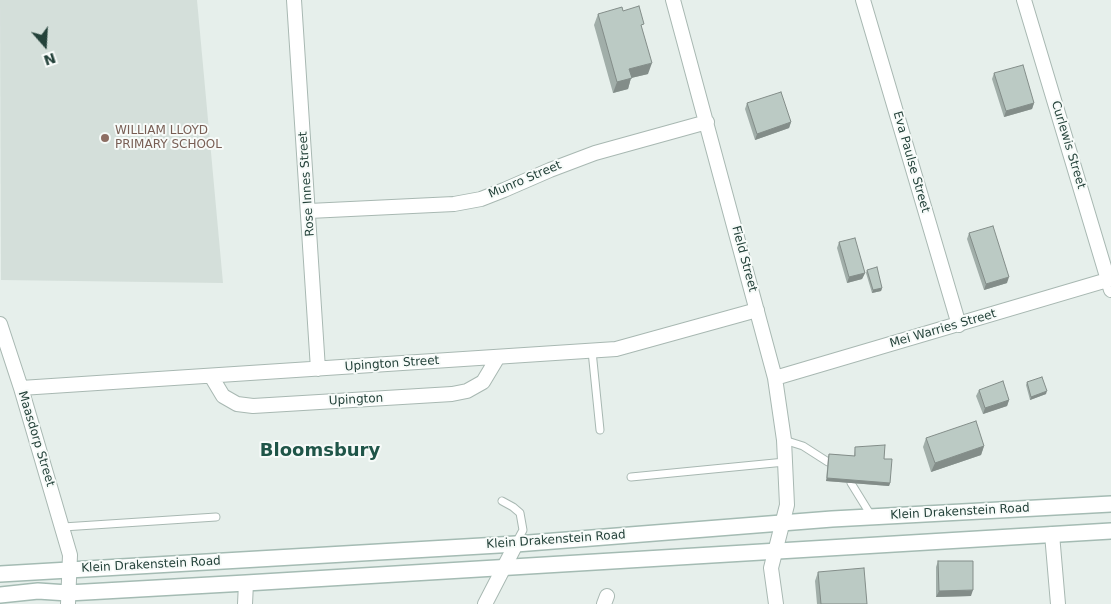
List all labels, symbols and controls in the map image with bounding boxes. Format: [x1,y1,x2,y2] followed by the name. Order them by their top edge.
[20,20,70,70] north arrow
[42,50,58,69] text: N
[1048,99,1088,191] street label: Curlewis Street
[890,110,932,214] street label: Eva Paulse Street
[115,124,222,152] place label: WILLIAM LLOYD PRIMARY SCHOOL
[296,131,318,237] street label: Rose Innes Street
[99,132,111,144] marker: WILLIAM LLOYD PRIMARY SCHOOL
[486,158,564,202] street label: Munro Street
[728,224,760,294] street label: Field Street
[888,307,998,351] street label: Mei Warries Street
[344,354,440,374] street label: Upington Street
[15,390,57,488] street label: Maasdorp Street
[328,391,384,409] street label: Upington
[260,440,380,462] district label: Bloomsbury
[890,501,1030,523] street label: Klein Drakenstein Road
[486,528,626,552] street label: Klein Drakenstein Road
[81,554,221,576] street label: Klein Drakenstein Road

